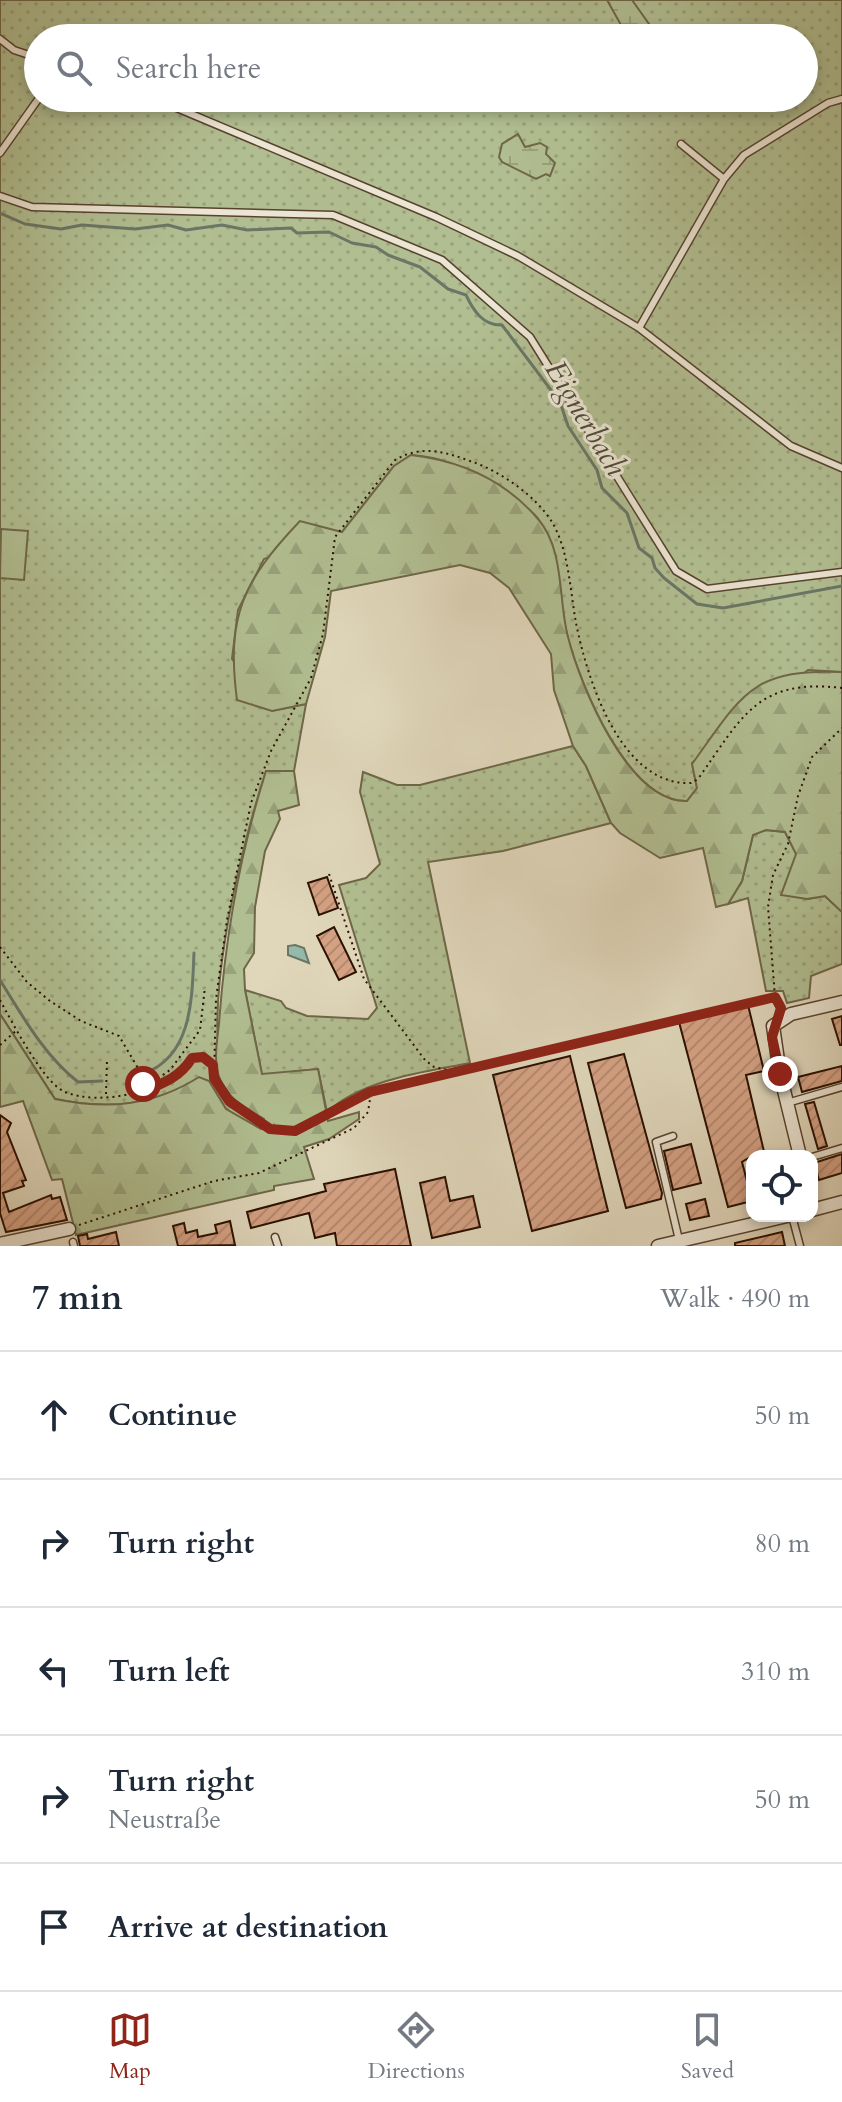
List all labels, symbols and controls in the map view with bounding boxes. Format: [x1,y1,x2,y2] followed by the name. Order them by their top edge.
[24,24,818,112] search box
[52,46,96,90] icon: search
[116,48,261,89] text: Search here
[535,353,637,484] water label: Eignerbach
[762,1056,798,1092] route end
[125,1066,161,1102] route start
[746,1150,818,1222] map controls
[746,1150,818,1222] button: locate
[32,1275,123,1321] text: 7 min
[660,1281,810,1316] text: Walk · 490 m
[32,1393,76,1437] icon: ahead
[108,1395,237,1436] text: Continue
[754,1398,810,1433] text: 50 m
[32,1521,76,1565] icon: right
[108,1523,254,1564] text: Turn right
[754,1526,810,1561] text: 80 m
[32,1649,76,1693] icon: left
[108,1651,230,1692] text: Turn left
[741,1654,810,1689] text: 310 m
[108,1761,254,1802] text: Turn right
[32,1777,76,1821] icon: right
[754,1782,810,1817] text: 50 m
[108,1802,221,1837] text: Neustraße
[32,1905,76,1949] icon: arrive
[108,1907,388,1948] text: Arrive at destination
[108,2008,152,2086] tab: Map
[368,2008,465,2086] tab: Directions
[681,2008,734,2086] tab: Saved

